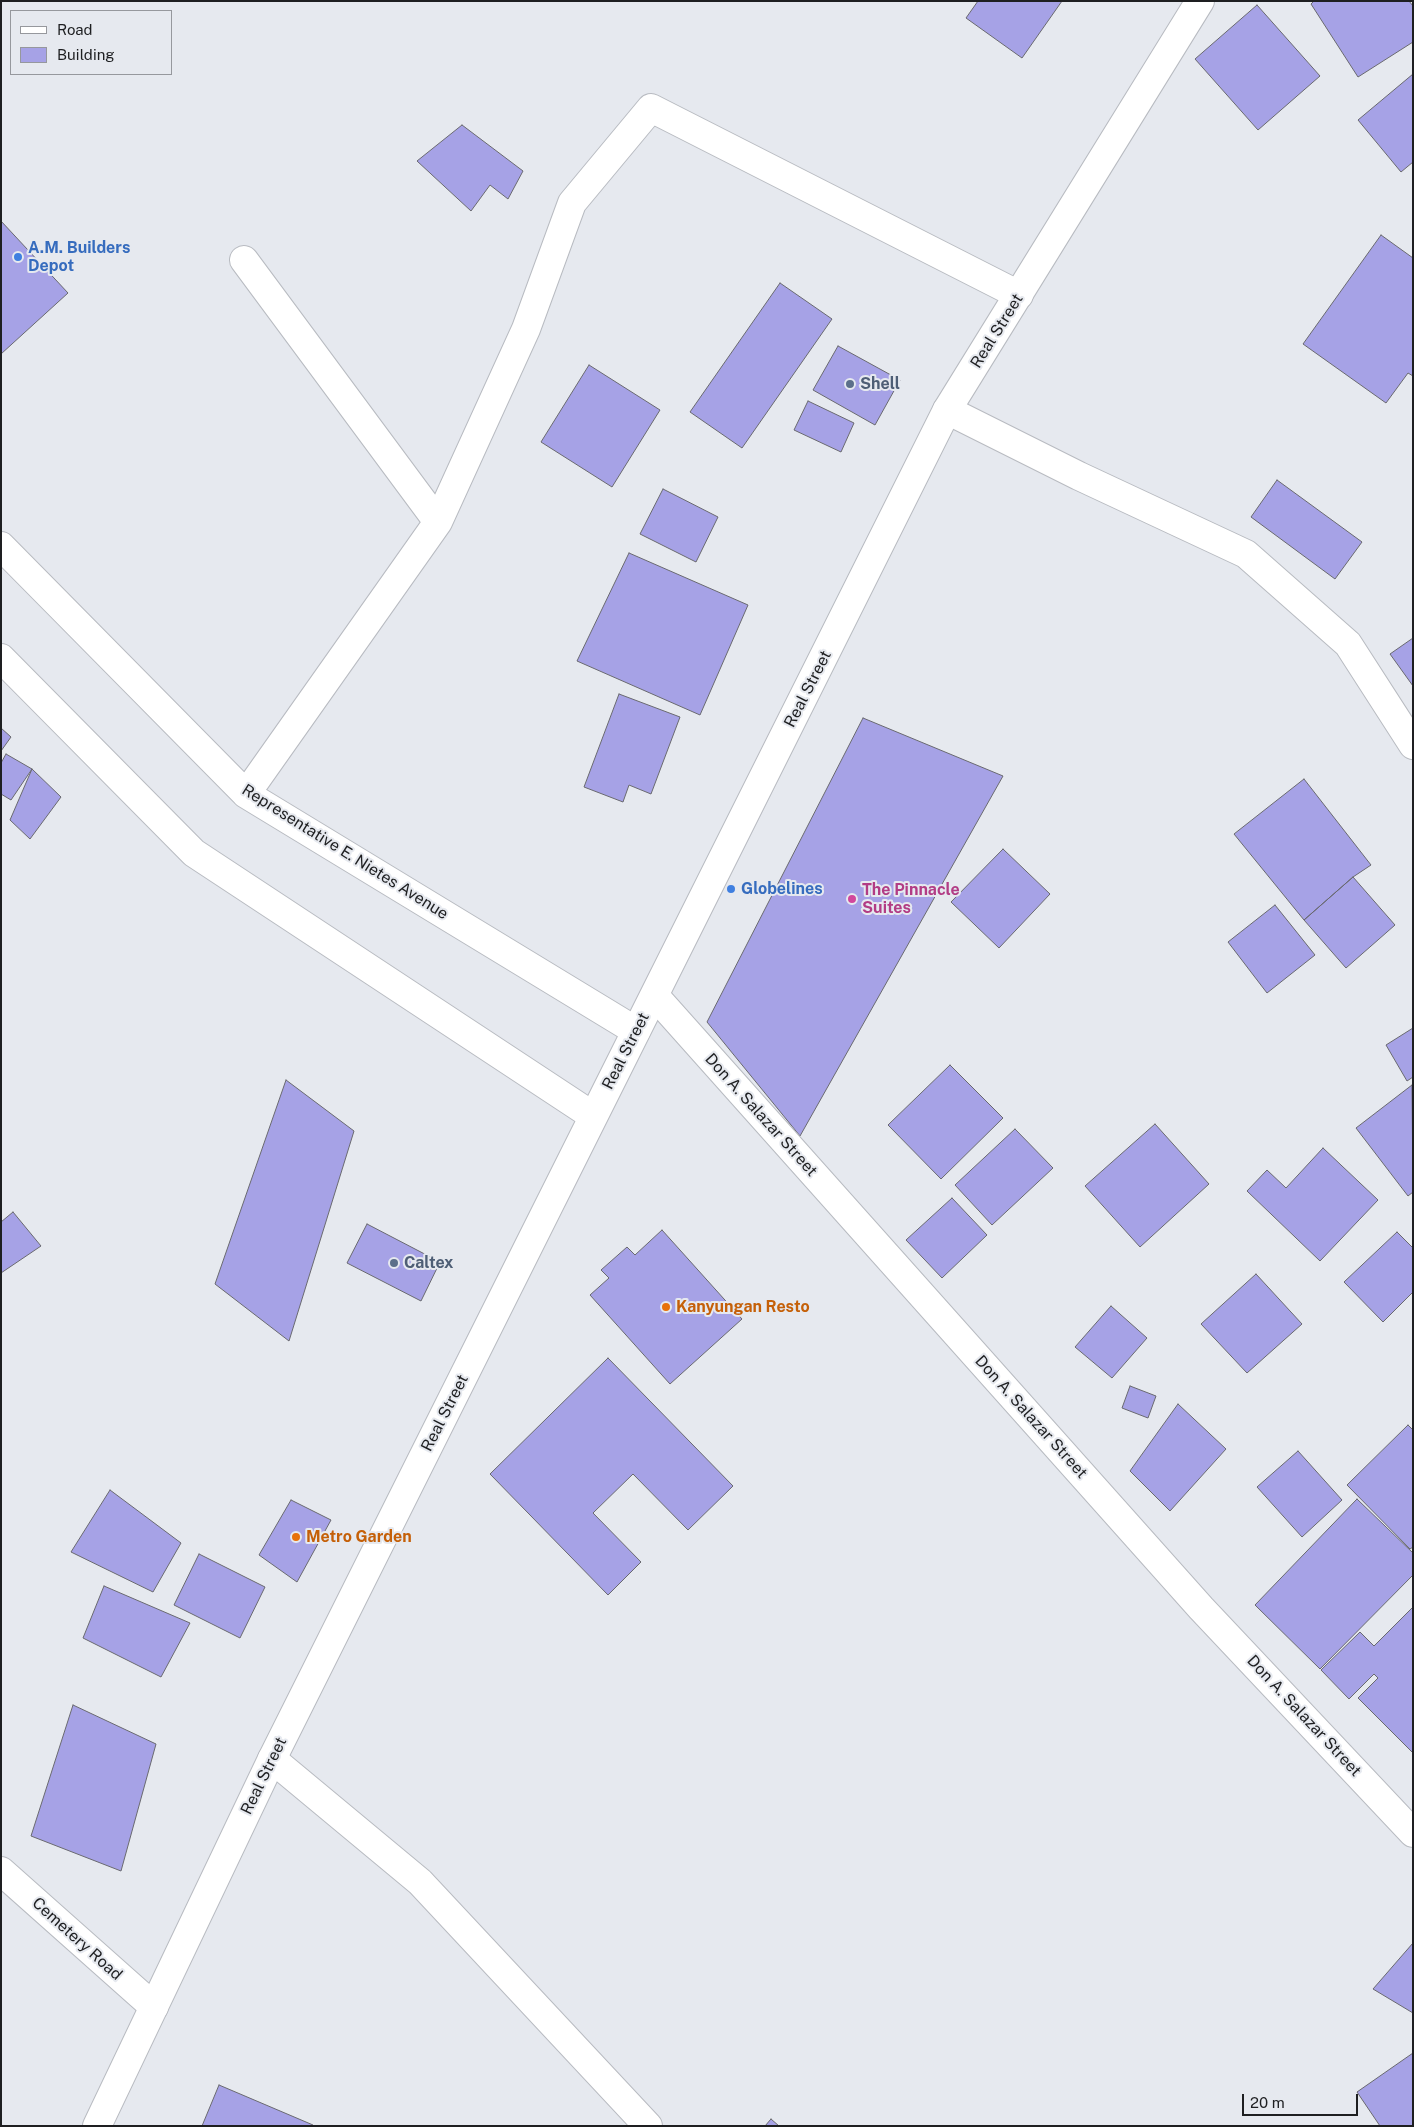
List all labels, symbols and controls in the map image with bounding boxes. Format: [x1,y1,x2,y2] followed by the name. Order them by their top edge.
[10,10,172,75] legend
[57,21,93,38] text: Road
[57,46,115,63] text: Building
[28,238,130,276] place label: A.M. Builders Depot
[12,251,24,263] marker: A.M. Builders Depot
[967,290,1027,372] street label: Real Street
[860,374,900,394] place label: Shell
[844,378,856,390] marker: Shell
[780,647,836,731] street label: Real Street
[238,780,452,924] street label: Representative E. Nietes Avenue
[741,879,823,899] place label: Globelines
[862,880,960,918] place label: The Pinnacle Suites
[725,883,737,895] marker: Globelines
[846,893,858,905] marker: The Pinnacle Suites
[598,1009,654,1093] street label: Real Street
[701,1050,821,1180] street label: Don A. Salazar Street
[404,1253,453,1273] place label: Caltex
[388,1257,400,1269] marker: Caltex
[676,1297,810,1317] place label: Kanyungan Resto
[660,1301,672,1313] marker: Kanyungan Resto
[971,1352,1091,1482] street label: Don A. Salazar Street
[417,1371,473,1455] street label: Real Street
[306,1527,412,1547] place label: Metro Garden
[290,1531,302,1543] marker: Metro Garden
[1243,1651,1365,1781] street label: Don A. Salazar Street
[237,1734,291,1818] street label: Real Street
[28,1894,126,1984] street label: Cemetery Road
[1244,2084,1360,2116] scale bar
[1250,2094,1285,2111] text: 20 m

